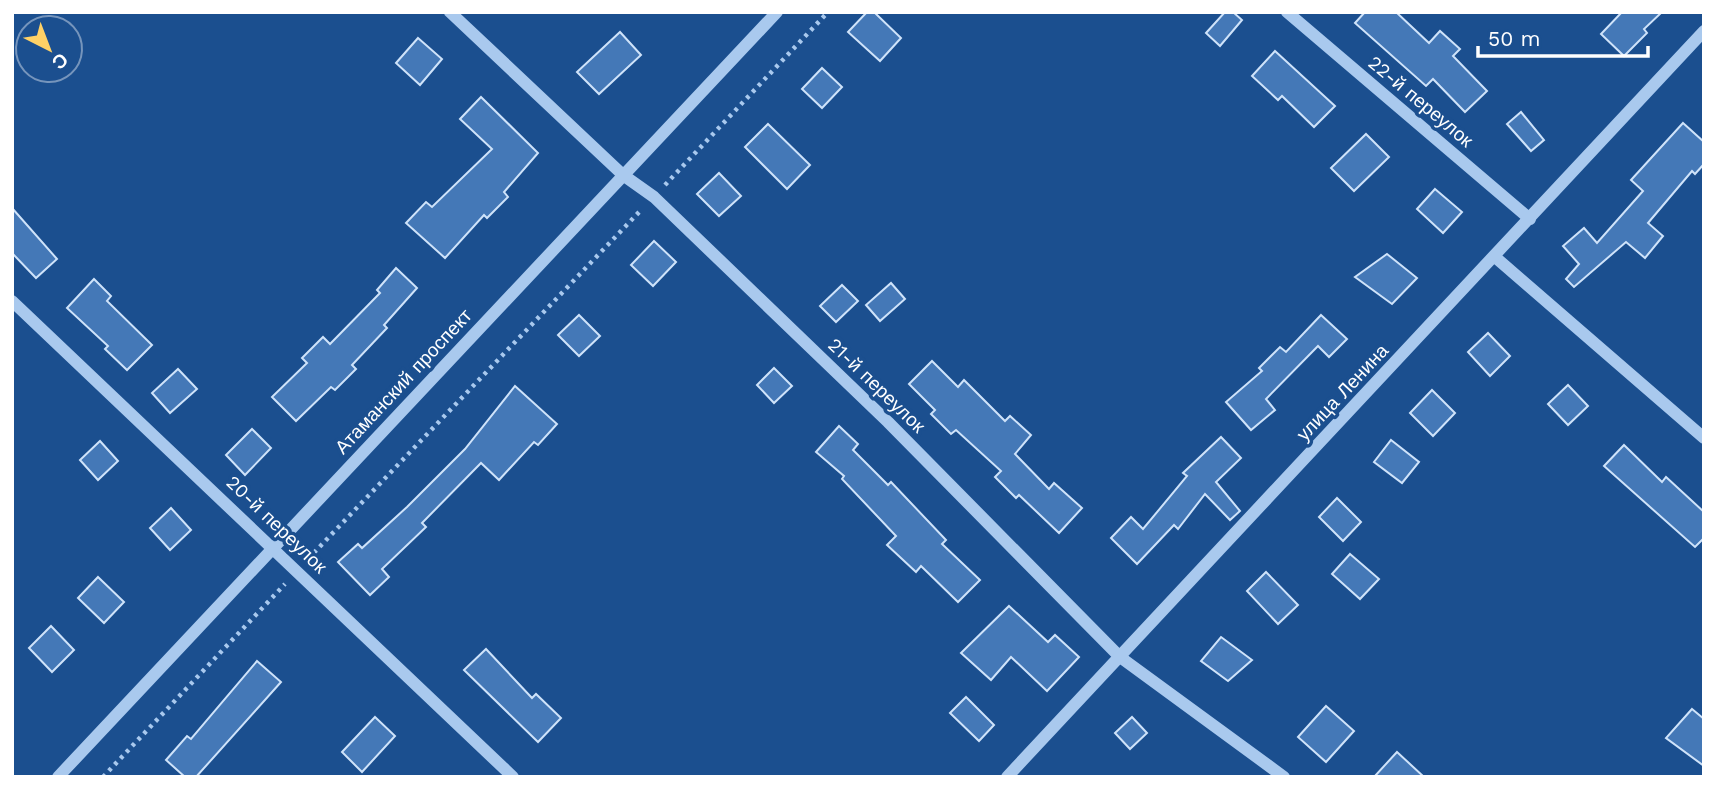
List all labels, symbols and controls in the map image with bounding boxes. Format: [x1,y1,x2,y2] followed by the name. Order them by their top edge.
[14,14,84,84] north arrow
[1478,14,1648,58] scale bar
[1488,26,1540,51] text: 50 m
[47,48,73,75] text: С
[1364,51,1478,152] street label: 22-й переулок
[330,304,477,459] street label: Атаманский проспект
[823,333,931,438] street label: 21-й переулок
[1292,339,1393,445] street label: улица Ленина
[222,471,332,579] street label: 20-й переулок

